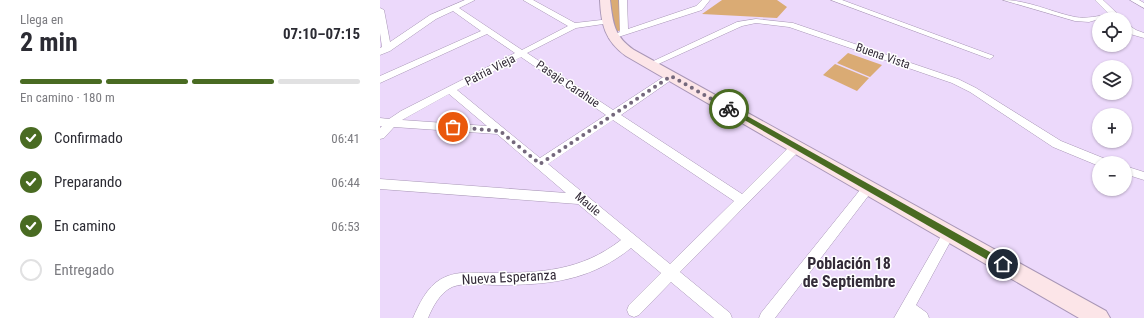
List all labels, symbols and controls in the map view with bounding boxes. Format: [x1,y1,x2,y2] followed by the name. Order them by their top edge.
[20,12,63,27] text: Llega en
[1092,12,1132,196] map controls
[1092,12,1132,52] button: locate
[283,25,360,43] text: 07:10–07:15
[20,27,78,57] text: 2 min
[854,40,912,72] street label: Buena Vista
[463,51,518,89] street label: Patria Vieja
[534,58,603,111] street label: Pasaje Carahue
[1092,60,1132,100] button: layers
[709,89,749,129] courier
[20,90,115,105] text: En camino · 180 m
[718,98,740,120] icon: bike
[1092,108,1132,148] button: +
[436,110,470,144] pin
[442,116,464,138] icon: bag
[20,127,42,149] icon: check
[54,129,123,147] text: Confirmado
[331,131,360,146] text: 06:41
[1092,156,1132,196] button: −
[20,171,42,193] icon: check
[54,173,122,191] text: Preparando
[331,175,360,190] text: 06:44
[572,189,604,219] street label: Maule
[20,215,42,237] icon: check
[54,217,116,235] text: En camino
[331,219,360,234] text: 06:53
[986,247,1020,281] pin
[992,253,1014,275] icon: home
[803,254,896,291] district label: Población 18 de Septiembre
[54,261,114,279] text: Entregado
[461,267,557,287] street label: Nueva Esperanza

